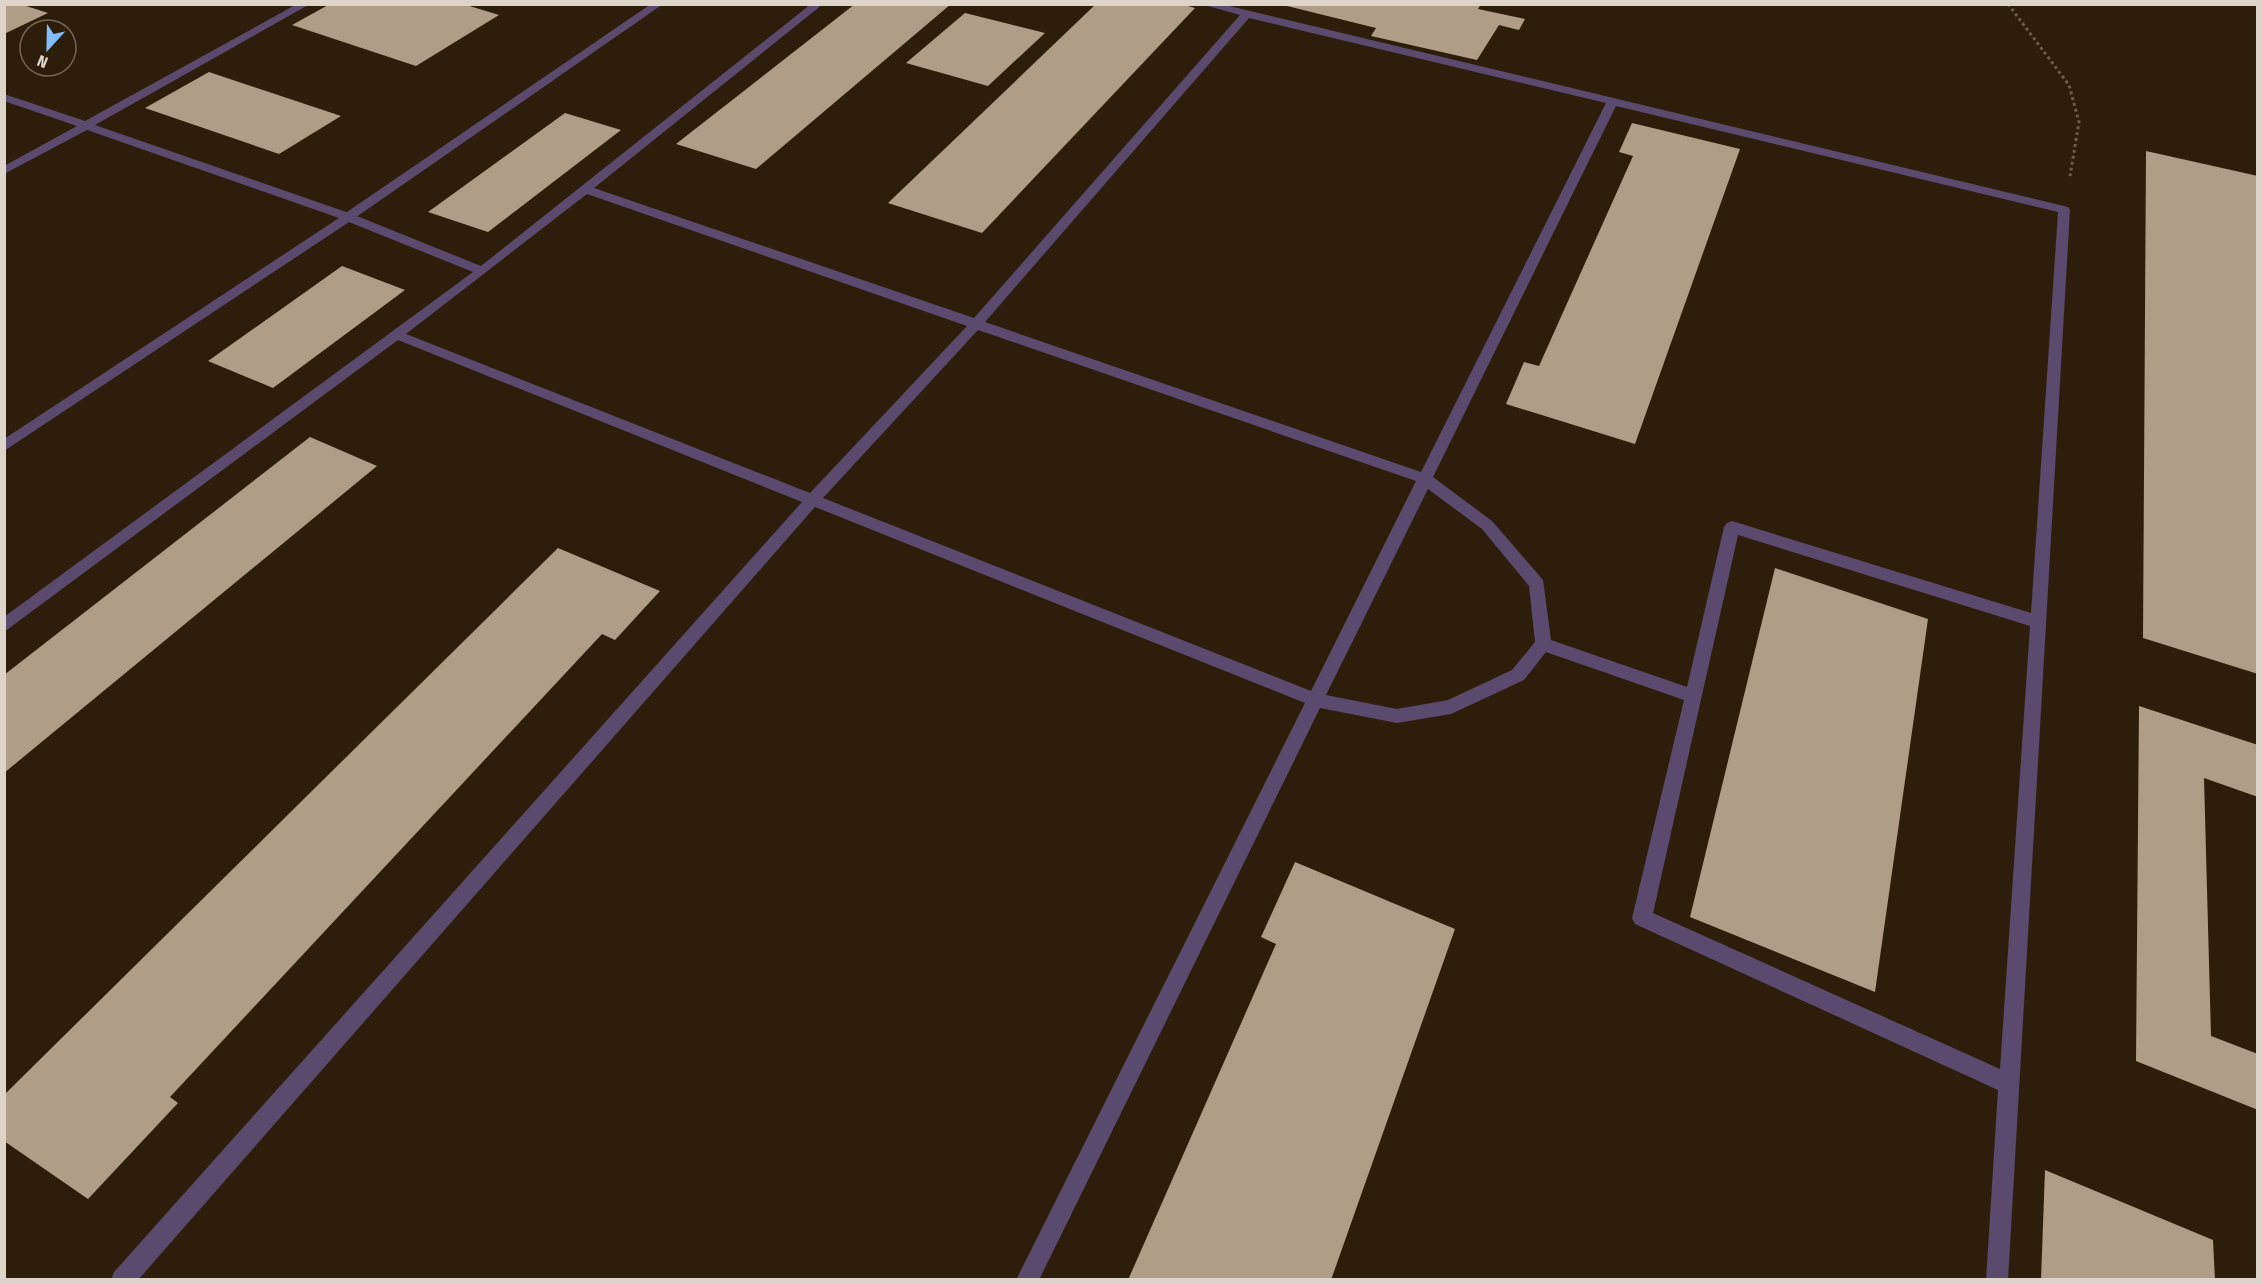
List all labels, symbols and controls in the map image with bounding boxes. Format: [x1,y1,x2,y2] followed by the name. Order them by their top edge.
[18,18,78,78] north arrow
[35,51,51,72] text: N

